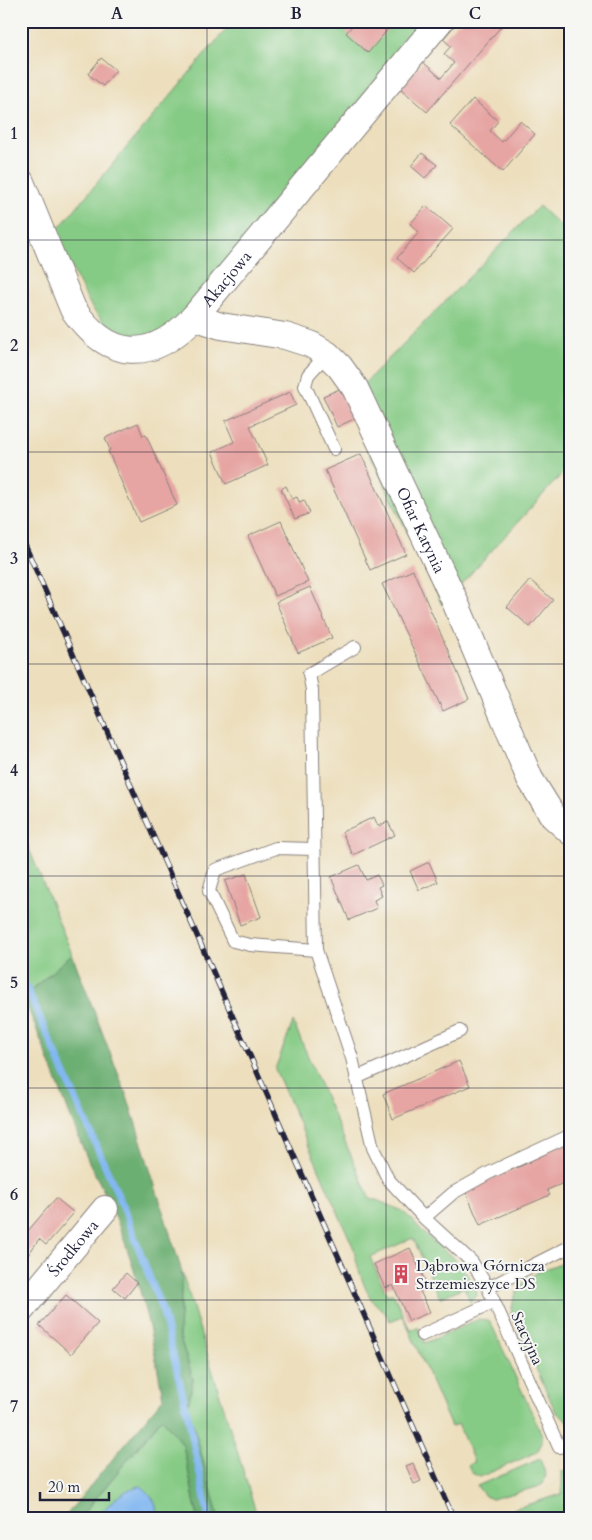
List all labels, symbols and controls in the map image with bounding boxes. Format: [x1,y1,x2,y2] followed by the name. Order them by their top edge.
[111,3,123,25] text: A
[290,3,302,25] text: B
[469,3,481,25] text: C
[10,123,18,145] text: 1
[197,246,257,312] street label: Akacjowa
[10,335,18,357] text: 2
[391,484,450,577] street label: Ofiar Katynia
[10,548,18,570] text: 3
[10,760,18,782] text: 4
[10,972,18,994] text: 5
[10,1184,18,1206] text: 6
[43,1215,104,1282] street label: Środkowa
[416,1255,545,1295] place label: Dąbrowa Górnicza Strzemieszyce DS
[390,1263,412,1285] building icon: Dąbrowa Górnicza Strzemieszyce DS
[506,1308,549,1369] street label: Stacyjna
[10,1396,18,1418] text: 7
[40,1470,109,1502] scale bar
[48,1477,80,1497] text: 20 m

